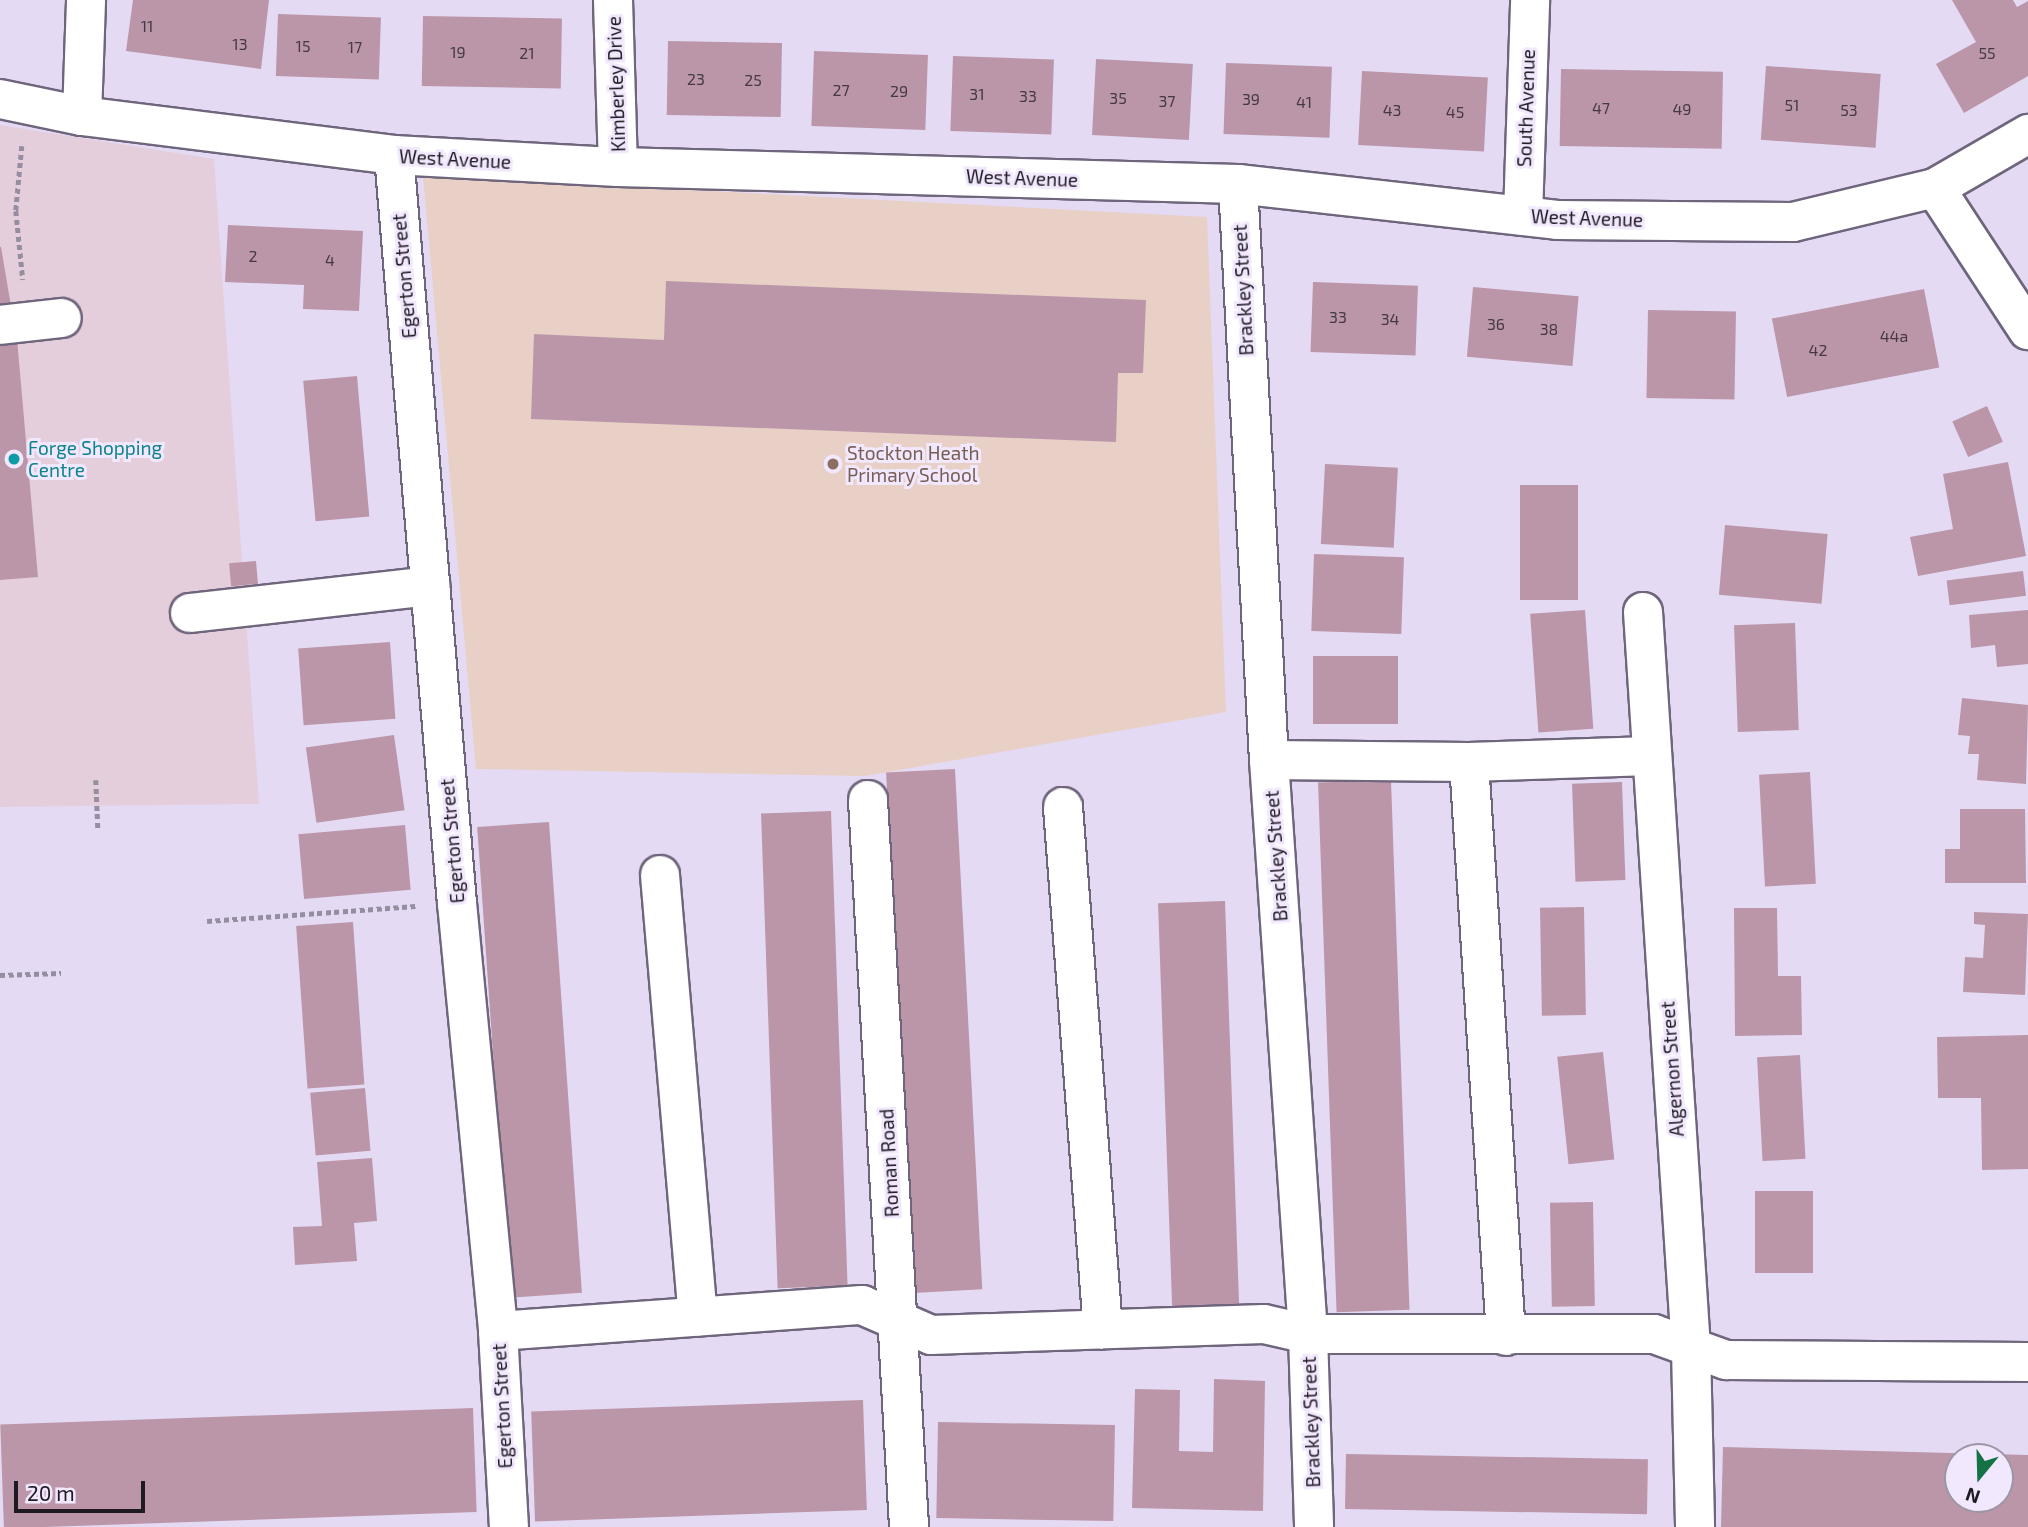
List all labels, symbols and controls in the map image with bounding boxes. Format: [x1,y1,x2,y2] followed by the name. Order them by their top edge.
[602,15,630,153] street label: Kimberley Drive
[141,16,153,36] house number: 11
[232,34,248,54] house number: 13
[296,36,310,56] house number: 15
[348,37,362,57] house number: 17
[450,42,466,62] house number: 19
[519,43,535,63] house number: 21
[1978,43,1996,63] house number: 55
[1513,48,1539,168] street label: South Avenue
[687,69,705,89] house number: 23
[744,70,762,90] house number: 25
[832,80,850,100] house number: 27
[890,81,908,101] house number: 29
[969,84,985,104] house number: 31
[1019,86,1037,106] house number: 33
[1109,88,1127,108] house number: 35
[1242,89,1260,109] house number: 39
[1158,91,1176,111] house number: 37
[1296,92,1312,112] house number: 41
[1785,95,1799,115] house number: 51
[1592,98,1610,118] house number: 47
[1673,99,1691,119] house number: 49
[1383,100,1401,120] house number: 43
[1840,100,1858,120] house number: 53
[1446,102,1464,122] house number: 45
[398,145,512,173] street label: West Avenue
[965,165,1079,191] street label: West Avenue
[1530,205,1644,231] street label: West Avenue
[387,213,421,339] street label: Egerton Street
[1228,224,1258,356] street label: Brackley Street
[249,246,257,266] house number: 2
[325,250,335,270] house number: 4
[1329,307,1347,327] house number: 33
[1381,309,1399,329] house number: 34
[1487,314,1505,334] house number: 36
[1540,319,1558,339] house number: 38
[1880,326,1908,346] house number: 44a
[1809,340,1827,360] house number: 42
[28,437,162,481] place label: Forge Shopping Centre
[847,442,979,486] place label: Stockton Heath Primary School
[6,451,22,467] marker: Forge Shopping Centre
[825,456,841,472] marker: Stockton Heath Primary School
[435,778,469,904] street label: Egerton Street
[1260,790,1292,922] street label: Brackley Street
[1656,1001,1688,1137] street label: Algernon Street
[875,1108,903,1218] street label: Roman Road
[487,1343,517,1469] street label: Egerton Street
[1297,1356,1325,1488] street label: Brackley Street
[1944,1443,2014,1513] north arrow
[18,1468,149,1512] scale bar
[27,1480,75,1505] text: 20 m
[1962,1483,1983,1510] text: N

